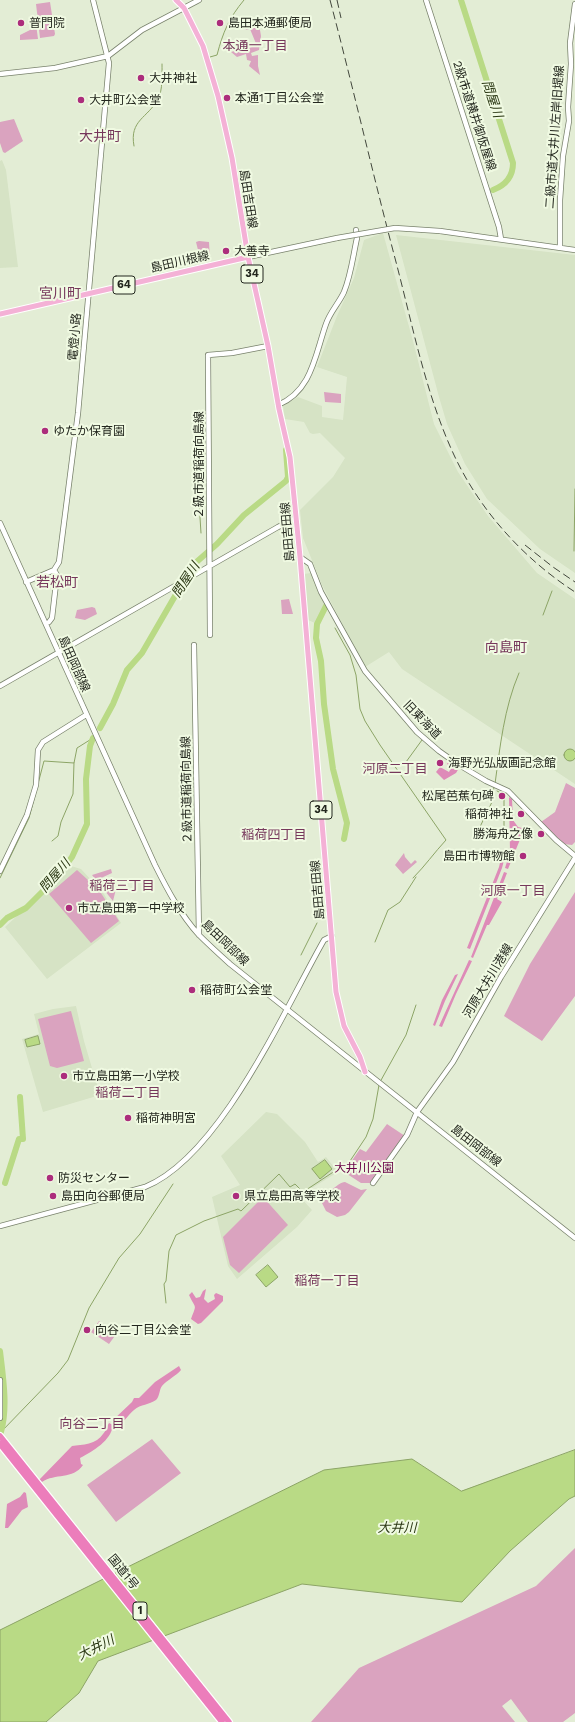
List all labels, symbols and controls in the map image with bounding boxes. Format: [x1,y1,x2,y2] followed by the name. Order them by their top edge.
[29,16,65,30] place label: 普門院
[228,16,312,30] place label: 島田本通郵便局
[16,18,26,28] marker: 普門院
[215,18,225,28] marker: 島田本通郵便局
[223,38,287,54] district label: 本通一丁目
[449,59,499,173] street label: 2級市道横井御仮屋線
[543,65,567,209] street label: 二級市道大井川左岸旧堤線
[149,71,197,85] place label: 大井神社
[136,73,146,83] marker: 大井神社
[479,78,505,120] water label: 問屋川
[235,91,324,105] place label: 本通1丁目公会堂
[89,93,161,107] place label: 大井町公会堂
[222,93,232,103] marker: 本通1丁目公会堂
[76,95,86,105] marker: 大井町公会堂
[79,129,121,145] district label: 大井町
[236,168,260,230] street label: 島田吉田線
[234,244,270,258] place label: 大善寺
[221,246,231,256] marker: 大善寺
[149,248,211,276] street label: 島田川根線
[241,265,263,283] road number: 34
[113,276,135,294] road number: 64
[39,286,81,302] district label: 宮川町
[66,312,84,362] street label: 電燈小路
[192,411,206,519] street label: ２級市道稲荷向島線
[53,424,125,438] place label: ゆたか保育園
[40,426,50,436] marker: ゆたか保育園
[278,501,298,563] street label: 島田吉田線
[169,559,203,601] water label: 問屋川
[36,575,78,591] district label: 若松町
[55,634,93,694] street label: 島田岡部線
[485,640,527,656] district label: 向島町
[400,698,444,742] street label: 旧東海道
[179,736,195,844] street label: ２級市道稲荷向島線
[448,756,556,770] place label: 海野光弘版画記念館
[435,758,445,768] marker: 海野光弘版画記念館
[363,761,427,777] district label: 河原二丁目
[422,789,494,803] place label: 松尾芭蕉句碑
[497,791,507,801] marker: 松尾芭蕉句碑
[310,801,332,819] road number: 34
[465,807,513,821] place label: 稲荷神社
[516,809,526,819] marker: 稲荷神社
[242,827,306,843] district label: 稲荷四丁目
[473,827,533,841] place label: 勝海舟之像
[536,829,546,839] marker: 勝海舟之像
[443,849,515,863] place label: 島田市博物館
[518,851,528,861] marker: 島田市博物館
[36,856,74,896] water label: 問屋川
[308,859,328,921] street label: 島田吉田線
[90,878,154,894] district label: 稲荷三丁目
[481,883,545,899] district label: 河原一丁目
[77,901,185,915] place label: 市立島田第一中学校
[64,903,74,913] marker: 市立島田第一中学校
[198,917,252,969] street label: 島田岡部線
[460,941,516,1021] street label: 河原大井川港線
[200,983,272,997] place label: 稲荷町公会堂
[187,985,197,995] marker: 稲荷町公会堂
[72,1069,180,1083] place label: 市立島田第一小学校
[59,1071,69,1081] marker: 市立島田第一小学校
[96,1085,160,1101] district label: 稲荷二丁目
[136,1111,196,1125] place label: 稲荷神明宮
[123,1113,133,1123] marker: 稲荷神明宮
[448,1122,504,1170] street label: 島田岡部線
[334,1161,394,1175] park label: 大井川公園
[58,1171,130,1185] place label: 防災センター
[45,1173,55,1183] marker: 防災センター
[61,1189,145,1203] place label: 島田向谷郵便局
[244,1189,340,1203] place label: 県立島田高等学校
[48,1191,58,1201] marker: 島田向谷郵便局
[231,1191,241,1201] marker: 県立島田高等学校
[295,1273,359,1289] district label: 稲荷一丁目
[95,1323,191,1337] place label: 向谷二丁目公会堂
[82,1325,92,1335] marker: 向谷二丁目公会堂
[60,1416,124,1432] district label: 向谷二丁目
[378,1520,416,1536] water label: 大井川
[105,1552,141,1592] street label: 国道1号
[133,1602,147,1620] road number: 1
[75,1632,117,1664] water label: 大井川

